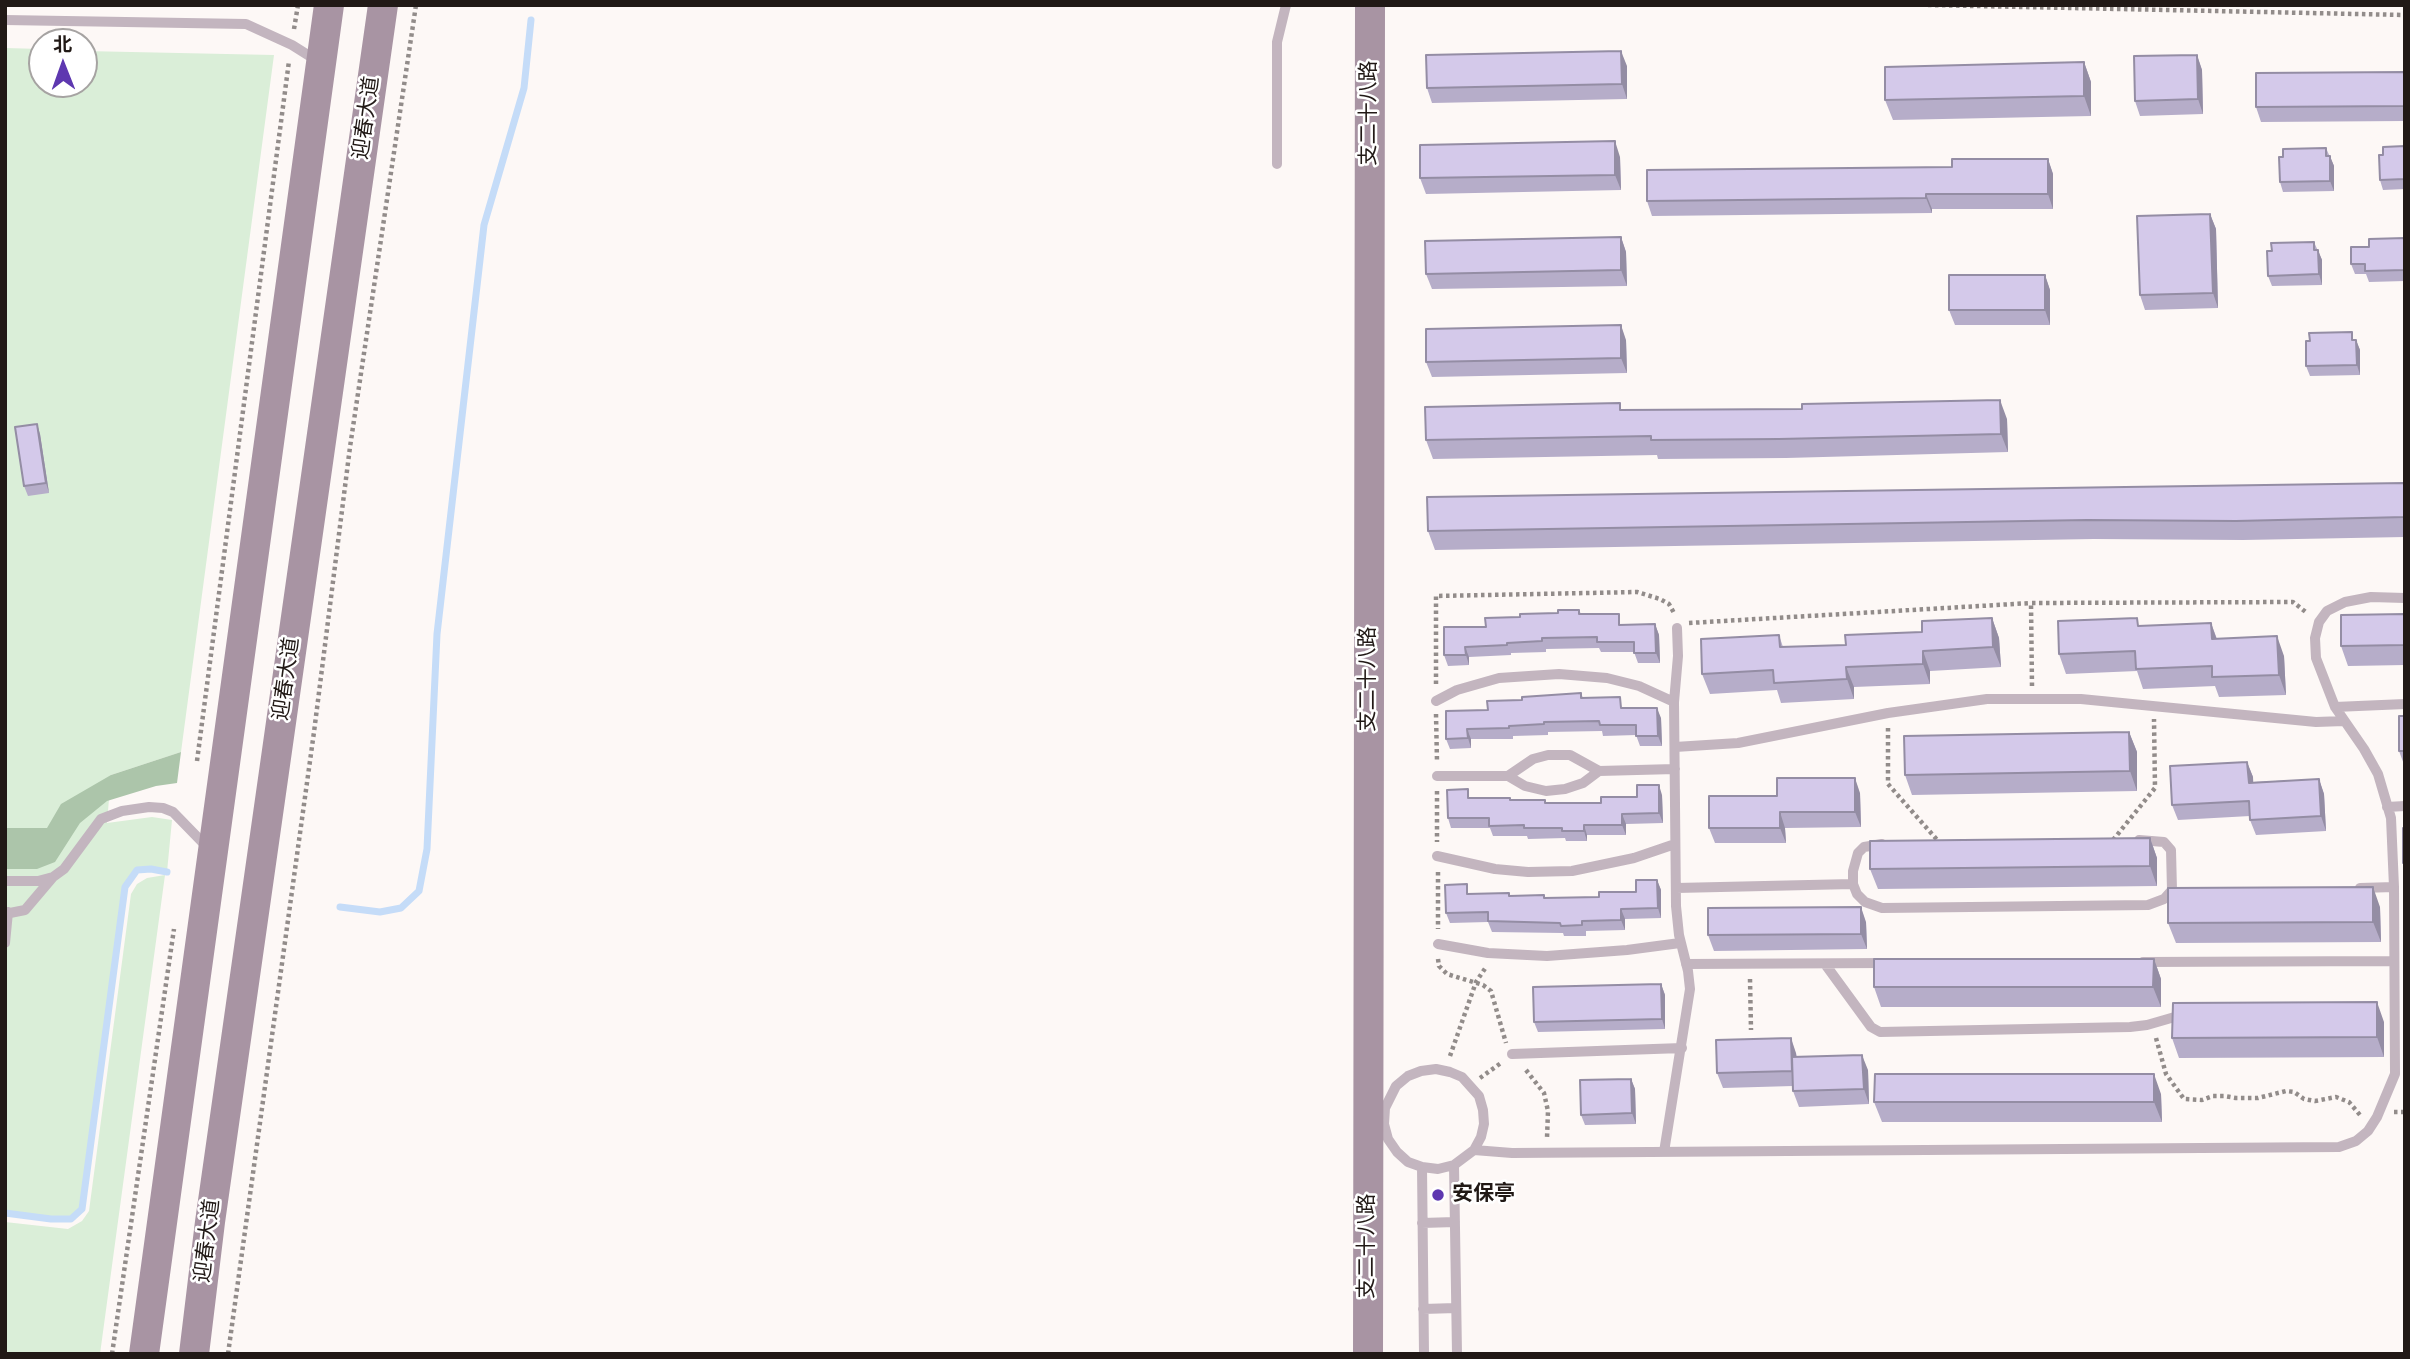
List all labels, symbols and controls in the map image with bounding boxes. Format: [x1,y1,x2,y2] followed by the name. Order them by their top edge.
[28,28,98,98] north arrow
[53,33,72,55] text: 北
[1357,61,1383,165] street label: 支二十八路
[349,75,385,161] street label: 迎春大道
[1356,627,1382,731] street label: 支二十八路
[269,636,305,722] street label: 迎春大道
[1452,1182,1515,1208] place label: 安保亭
[1430,1187,1446,1203] marker: 安保亭
[1355,1194,1381,1298] street label: 支二十八路
[190,1198,226,1284] street label: 迎春大道

